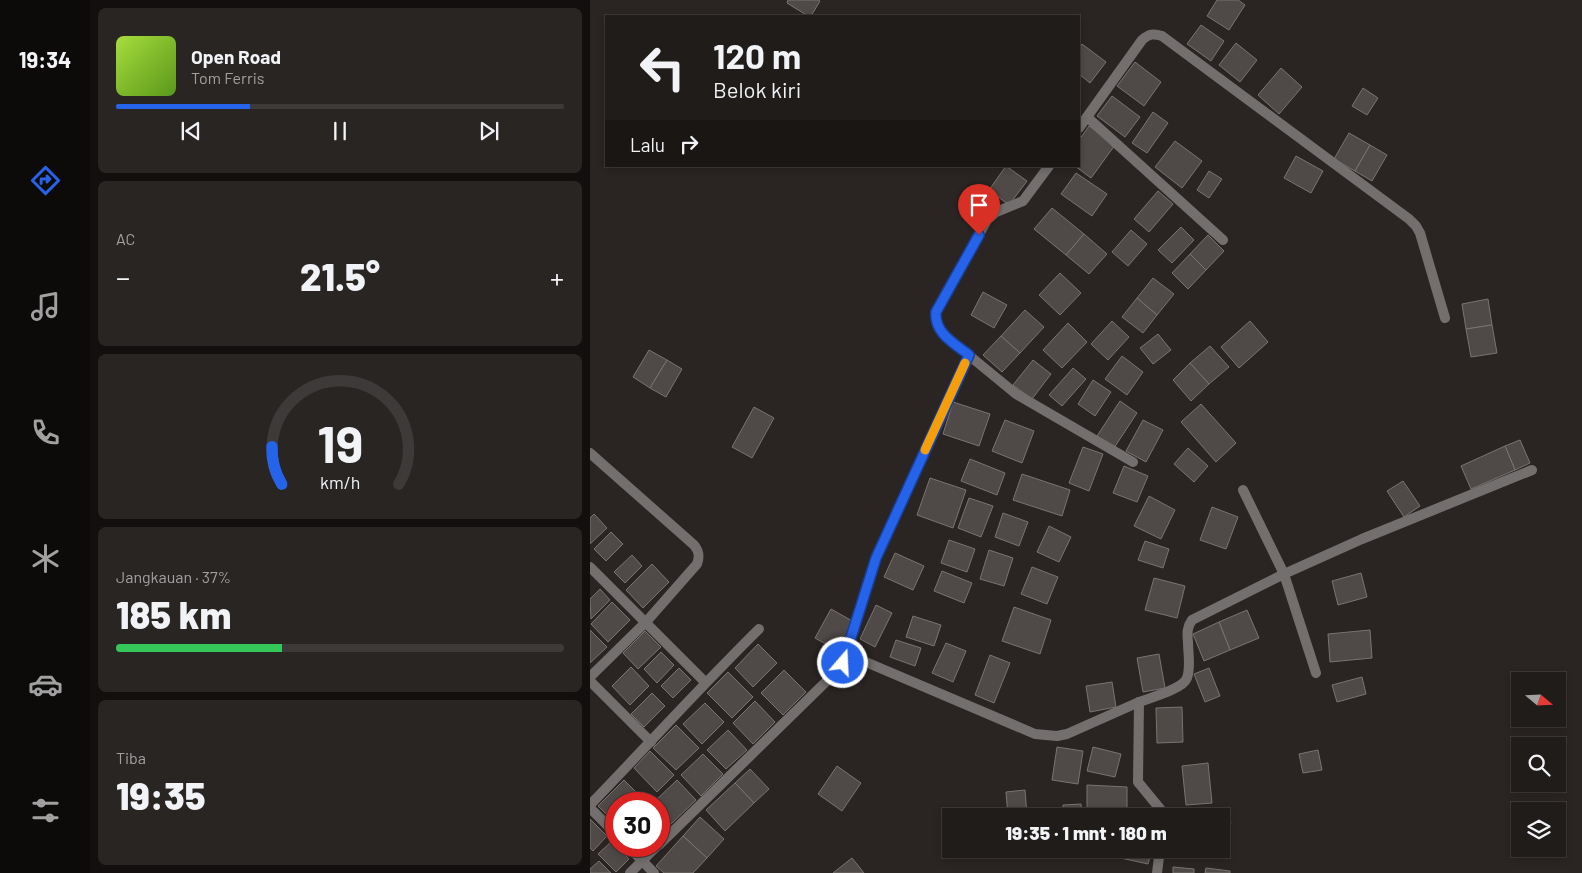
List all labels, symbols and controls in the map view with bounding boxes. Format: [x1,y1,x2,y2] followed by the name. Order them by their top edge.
[713,34,801,76] text: 120 m
[630,35,695,100] icon: left
[191,45,281,68] text: Open Road
[19,46,71,72] text: 19:34
[191,68,265,87] text: Tom Ferris
[713,76,801,102] text: Belok kiri
[177,117,205,145] icon: previous
[326,117,354,145] icon: pause
[475,117,503,145] icon: next
[675,130,703,158] icon: right
[630,133,665,156] text: Lalu
[28,163,63,198] icon: directions
[958,184,1000,235] pin
[965,191,993,219] icon: arrive
[116,229,135,248] text: AC
[300,253,380,299] text: 21.5°
[116,260,130,294] text: −
[550,260,564,294] text: +
[28,289,63,324] icon: music
[317,411,363,473] text: 19
[28,415,63,450] icon: phone
[320,471,360,493] text: km/h
[28,541,63,576] icon: climate
[116,567,231,586] text: Jangkauan · 37%
[116,591,231,637] text: 185 km
[816,636,868,688] position arrow
[28,667,63,702] icon: car
[1511,672,1566,728] north arrow
[1511,672,1566,857] map controls
[1511,737,1566,792] button: search
[116,748,146,767] text: Tiba
[116,772,206,818] text: 19:35
[605,792,670,857] speed limit sign: 30
[28,793,63,828] icon: filters
[1511,802,1566,857] button: layers
[1005,821,1167,844] text: 19:35 · 1 mnt · 180 m

